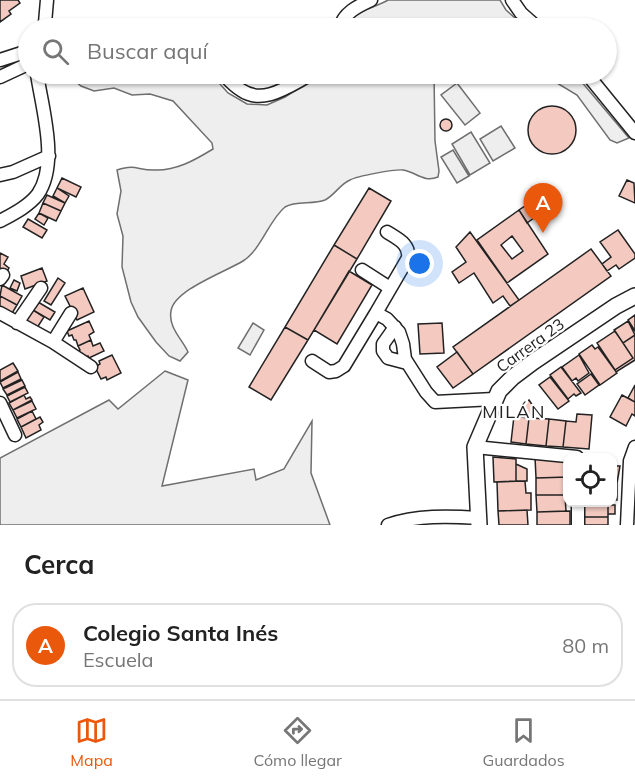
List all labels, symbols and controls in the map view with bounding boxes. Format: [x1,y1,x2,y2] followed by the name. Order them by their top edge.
[18,18,617,84] search box
[39,35,72,68] icon: search
[87,37,208,65] text: Buscar aquí
[524,184,562,233] pin: A
[405,249,434,278] your location
[492,314,568,376] street label: Carrera 23
[482,400,546,423] district label: MILÁN
[563,453,617,507] map controls
[563,453,617,507] button: locate
[24,548,94,581] text: Cerca
[83,619,278,647] text: Colegio Santa Inés
[38,633,53,658] text: A
[562,633,609,658] text: 80 m
[83,647,154,672] text: Escuela
[70,714,113,770] tab: Mapa
[254,714,342,770] tab: Cómo llegar
[483,714,565,770] tab: Guardados

